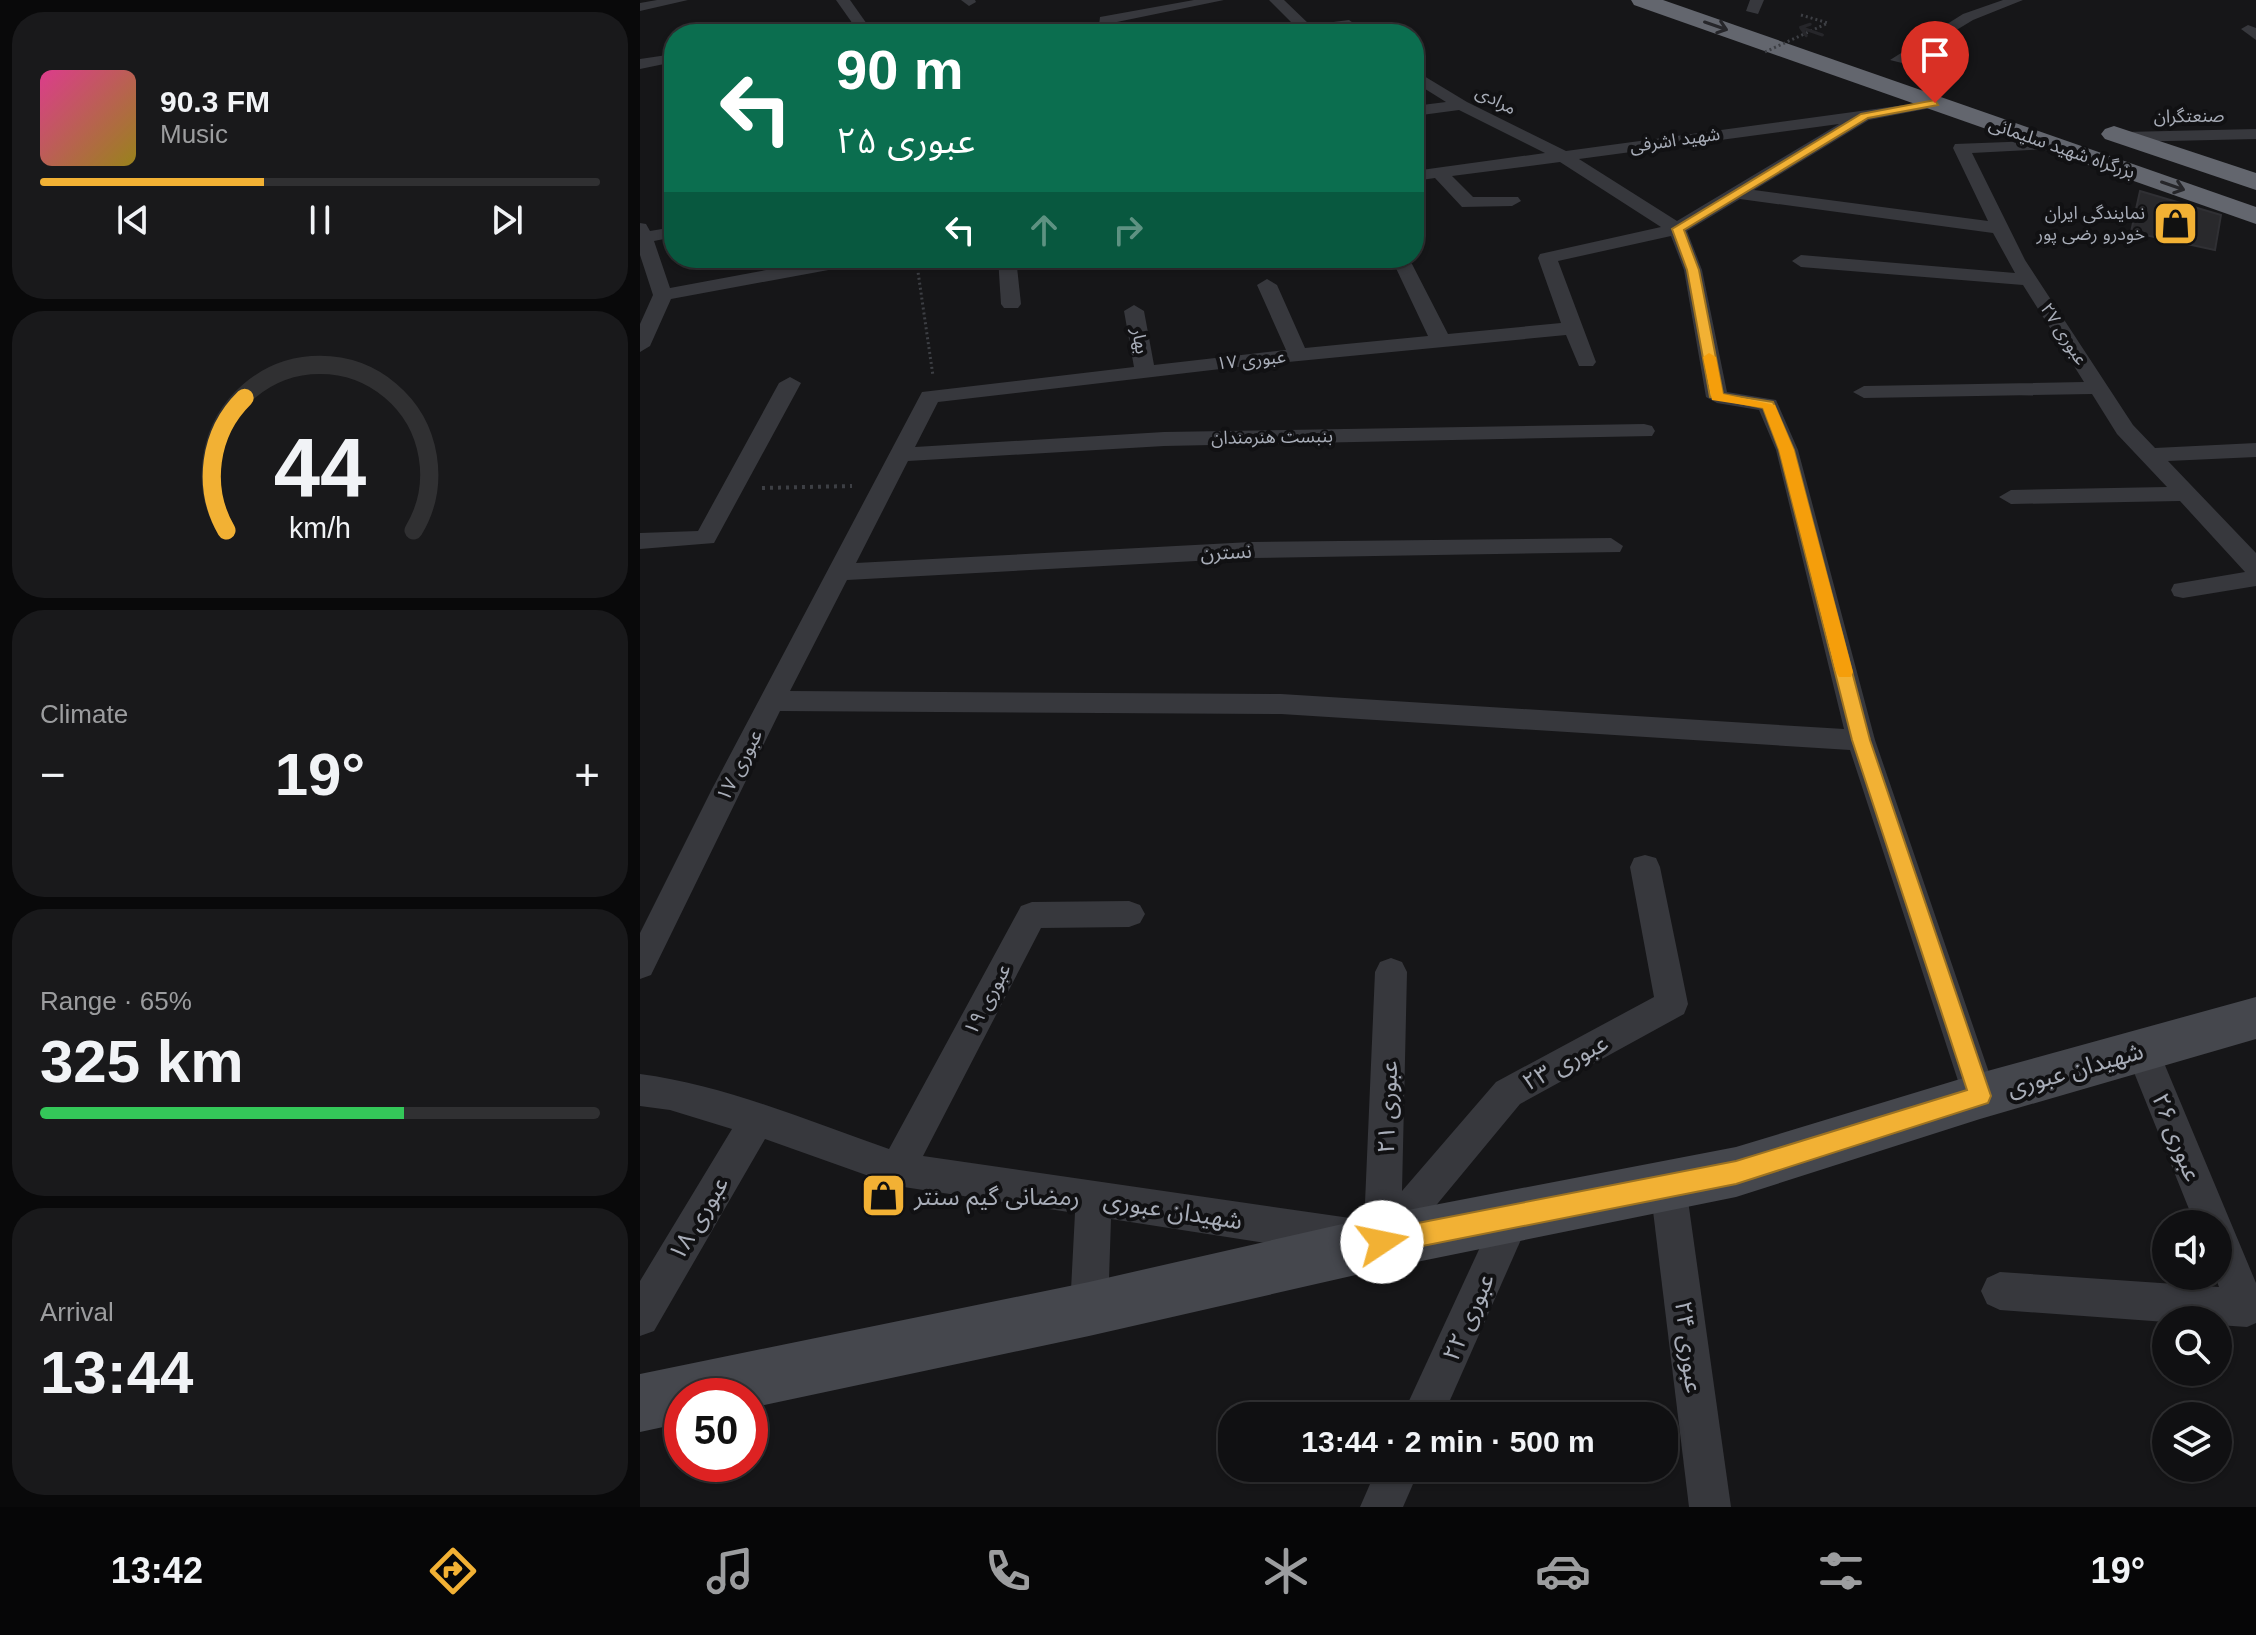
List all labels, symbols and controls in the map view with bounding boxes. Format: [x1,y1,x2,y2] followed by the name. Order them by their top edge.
[1703,20,1728,34] one-way arrow
[1901,21,1969,103] pin
[1799,22,1824,37] one-way arrow
[1913,33,1957,77] icon: arrive
[836,38,964,101] text: 90 m
[704,56,808,160] icon: left
[1472,81,1520,119] street label: مرادی
[160,85,270,118] text: 90.3 FM
[2153,105,2225,128] street label: صنعتگران
[1986,114,2138,183] street label: بزرگراه شهید سلیمانی
[160,119,228,149] text: Music
[836,120,975,161] text: عبوری ۲۵
[1629,124,1721,157] street label: شهید اشرفی
[2160,180,2185,195] one-way arrow
[111,198,155,242] icon: previous
[298,198,342,242] icon: pause
[485,198,529,242] icon: next
[2152,199,2200,247] shop icon: نمایندگی ایران خودرو رضی پور
[2036,203,2145,245] place label: نمایندگی ایران خودرو رضی پور
[938,208,982,252] icon: left
[1022,208,1066,252] icon: ahead
[1106,208,1150,252] icon: right
[2036,299,2091,369] street label: عبوری ۲۷
[1127,326,1152,356] street label: بهار
[1215,346,1287,375] street label: عبوری ۱۷
[274,421,366,514] text: 44
[1211,426,1333,449] street label: بنبست هنرمندان
[289,512,351,544] text: km/h
[1200,540,1252,565] street label: نسترن
[40,699,128,729] text: Climate
[712,726,767,805] street label: عبوری ۱۷
[275,741,365,808] text: 19°
[40,750,66,799] text: −
[574,750,600,799] text: +
[959,960,1016,1039] street label: عبوری ۱۹
[40,986,192,1016] text: Range · 65%
[40,1028,244,1095] text: 325 km
[1518,1028,1613,1097] street label: عبوری ۲۳
[2004,1037,2146,1102] street label: شهیدان عبوری
[1372,1060,1403,1154] street label: عبوری ۲۱
[2146,1089,2207,1185] street label: عبوری ۲۶
[663,1171,734,1265] street label: عبوری ۱۸
[859,1172,907,1220] shop icon: رمضانی گیم سنتر
[913,1183,1080,1214] place label: رمضانی گیم سنتر
[1101,1186,1244,1235] street label: شهیدان عبوری
[1340,1200,1424,1284] position arrow
[2152,1210,2232,1482] map controls
[2152,1210,2232,1290] button: sound
[1437,1269,1500,1365] street label: عبوری ۲۲
[40,1297,114,1327] text: Arrival
[1669,1299,1708,1395] street label: عبوری ۲۴
[2152,1306,2232,1386] button: search
[40,1339,193,1406] text: 13:44
[664,1378,768,1482] speed limit sign: 50
[2152,1402,2232,1482] button: layers
[1301,1425,1595,1458] text: 13:44 · 2 min · 500 m
[425,1543,481,1599] icon: directions
[702,1543,758,1599] icon: music
[980,1543,1036,1599] icon: phone
[1258,1543,1314,1599] icon: climate
[1535,1543,1591,1599] icon: car
[1813,1543,1869,1599] icon: filters
[111,1550,203,1591] text: 13:42
[2091,1550,2145,1591] text: 19°

